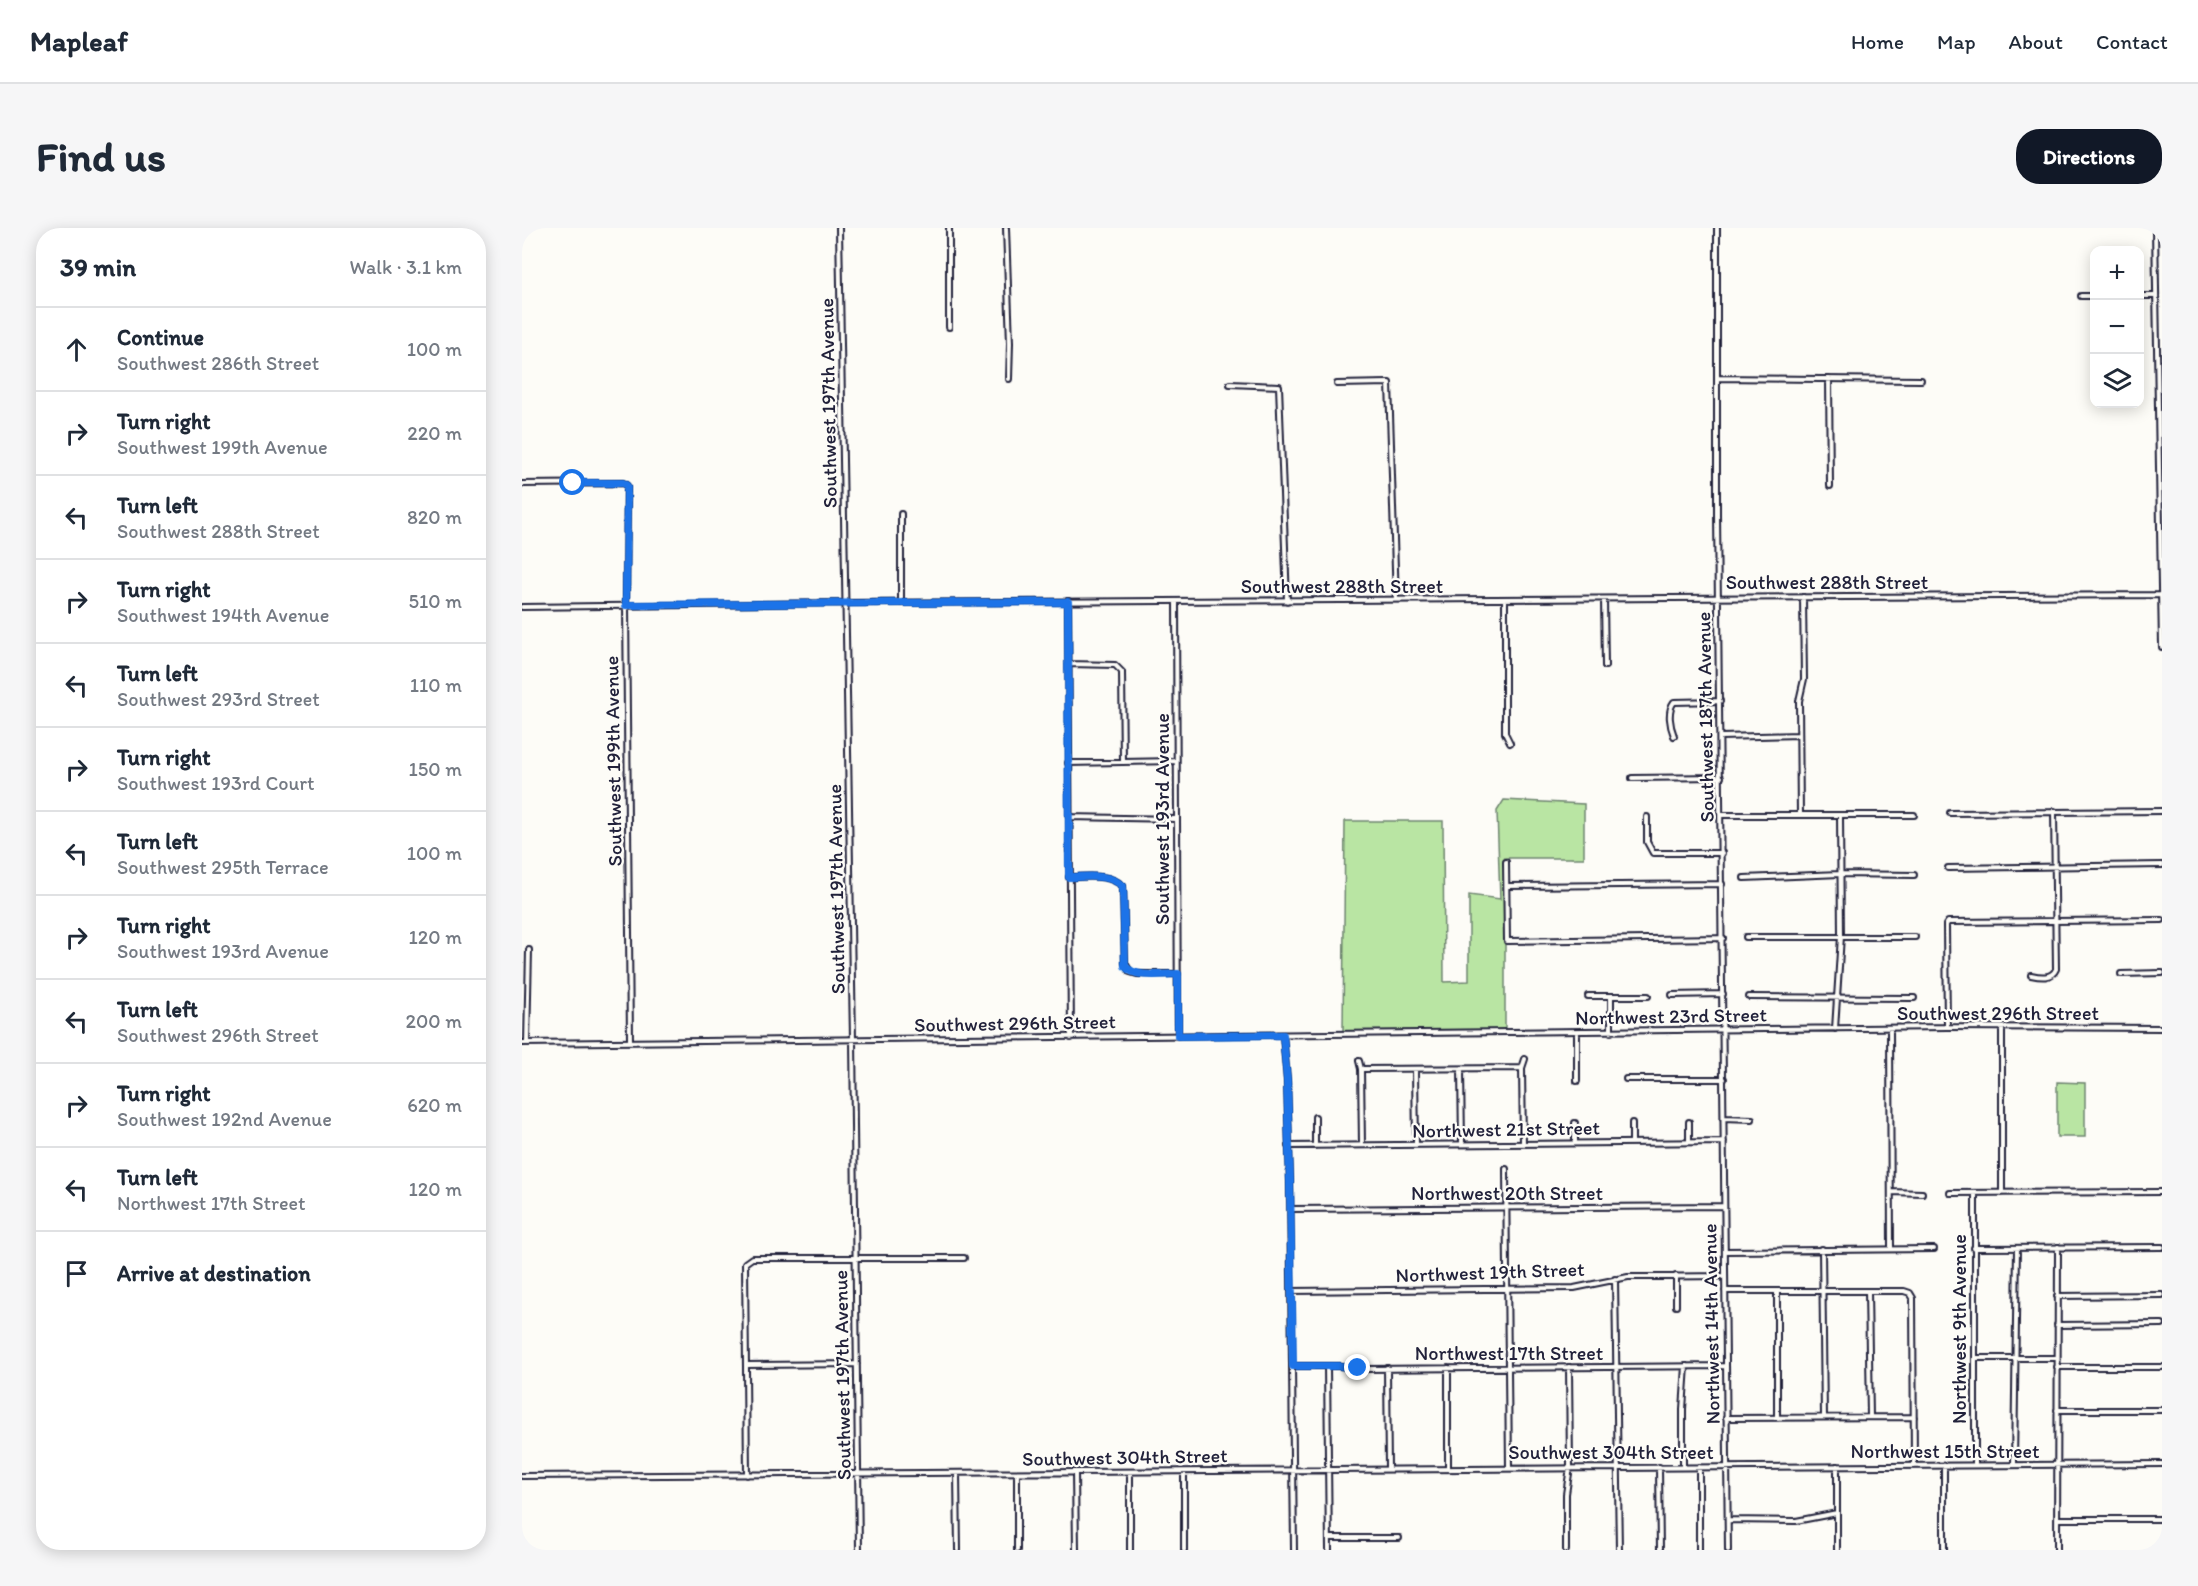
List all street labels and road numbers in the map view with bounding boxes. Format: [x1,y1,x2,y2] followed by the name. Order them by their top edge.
[814,298,842,508] street label: Southwest 197th Avenue
[1726,570,1928,594] street label: Southwest 288th Street
[1241,574,1443,598] street label: Southwest 288th Street
[1691,611,1719,823] street label: Southwest 187th Avenue
[599,655,627,867] street label: Southwest 199th Avenue
[1150,713,1174,925] street label: Southwest 193rd Avenue
[822,784,850,994] street label: Southwest 197th Avenue
[1897,1001,2099,1025] street label: Southwest 296th Street
[1575,1002,1768,1030] street label: Northwest 23rd Street
[914,1009,1116,1037] street label: Southwest 296th Street
[1412,1115,1601,1143] street label: Northwest 21st Street
[1411,1181,1604,1205] street label: Northwest 20th Street
[1697,1223,1725,1425] street label: Northwest 14th Avenue
[1947,1234,1971,1424] street label: Northwest 9th Avenue
[1395,1257,1585,1287] street label: Northwest 19th Street
[828,1270,856,1480] street label: Southwest 197th Avenue
[1415,1341,1604,1365] street label: Northwest 17th Street
[1850,1439,2040,1463] street label: Northwest 15th Street
[1508,1440,1714,1464] street label: Southwest 304th Street
[1022,1443,1228,1471] street label: Southwest 304th Street

